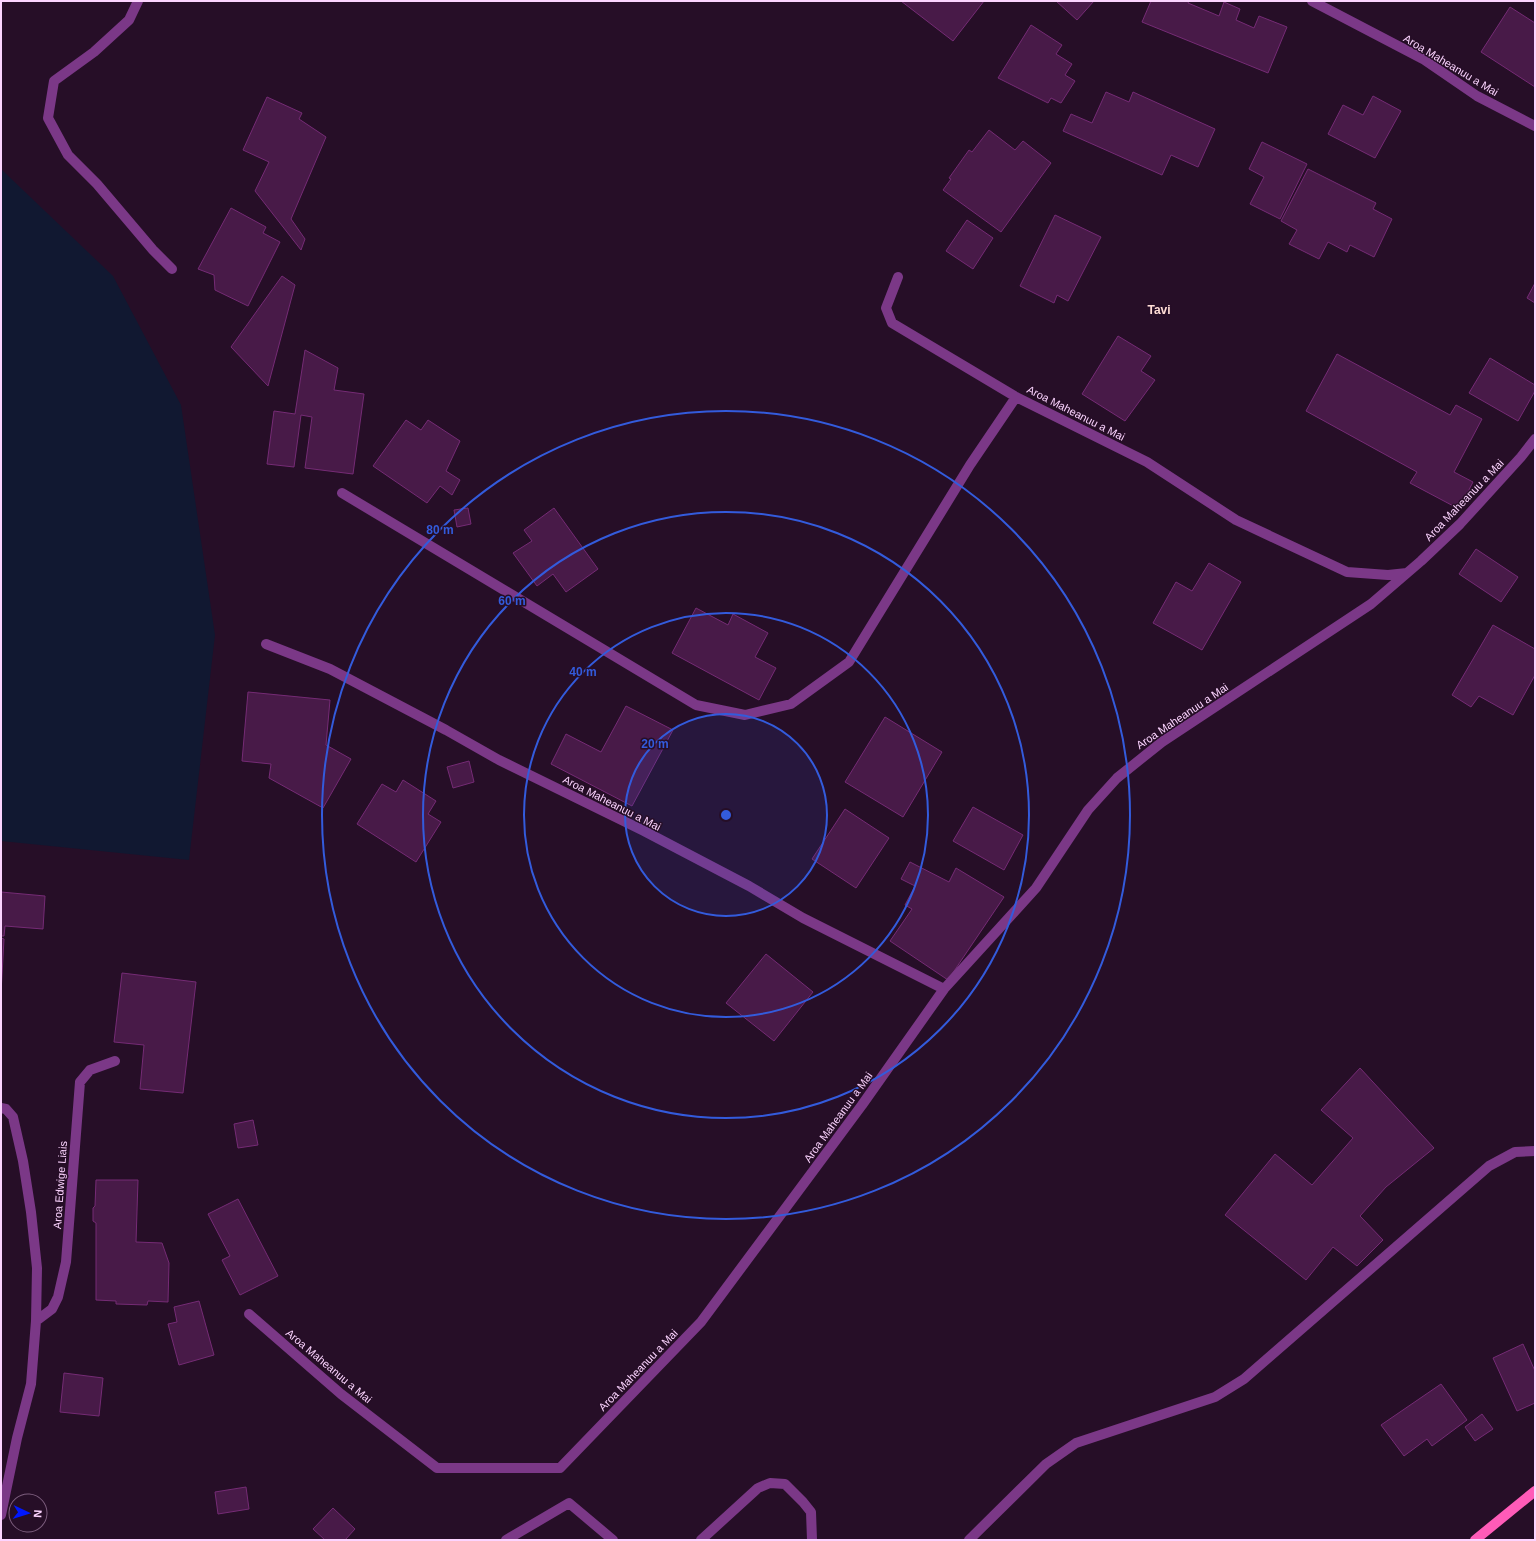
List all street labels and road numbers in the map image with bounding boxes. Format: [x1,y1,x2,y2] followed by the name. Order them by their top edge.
[1402,32,1500,98] street label: Aroa Maheanuu a Mai
[1025,383,1127,443] street label: Aroa Maheanuu a Mai
[1422,457,1506,543] street label: Aroa Maheanuu a Mai
[1134,681,1230,751] street label: Aroa Maheanuu a Mai
[561,773,663,833] street label: Aroa Maheanuu a Mai
[801,1070,875,1164] street label: Aroa Maheanuu a Mai
[51,1140,69,1229] street label: Aroa Edwige Liais
[284,1327,374,1405] street label: Aroa Maheanuu a Mai
[596,1327,680,1413] street label: Aroa Maheanuu a Mai

